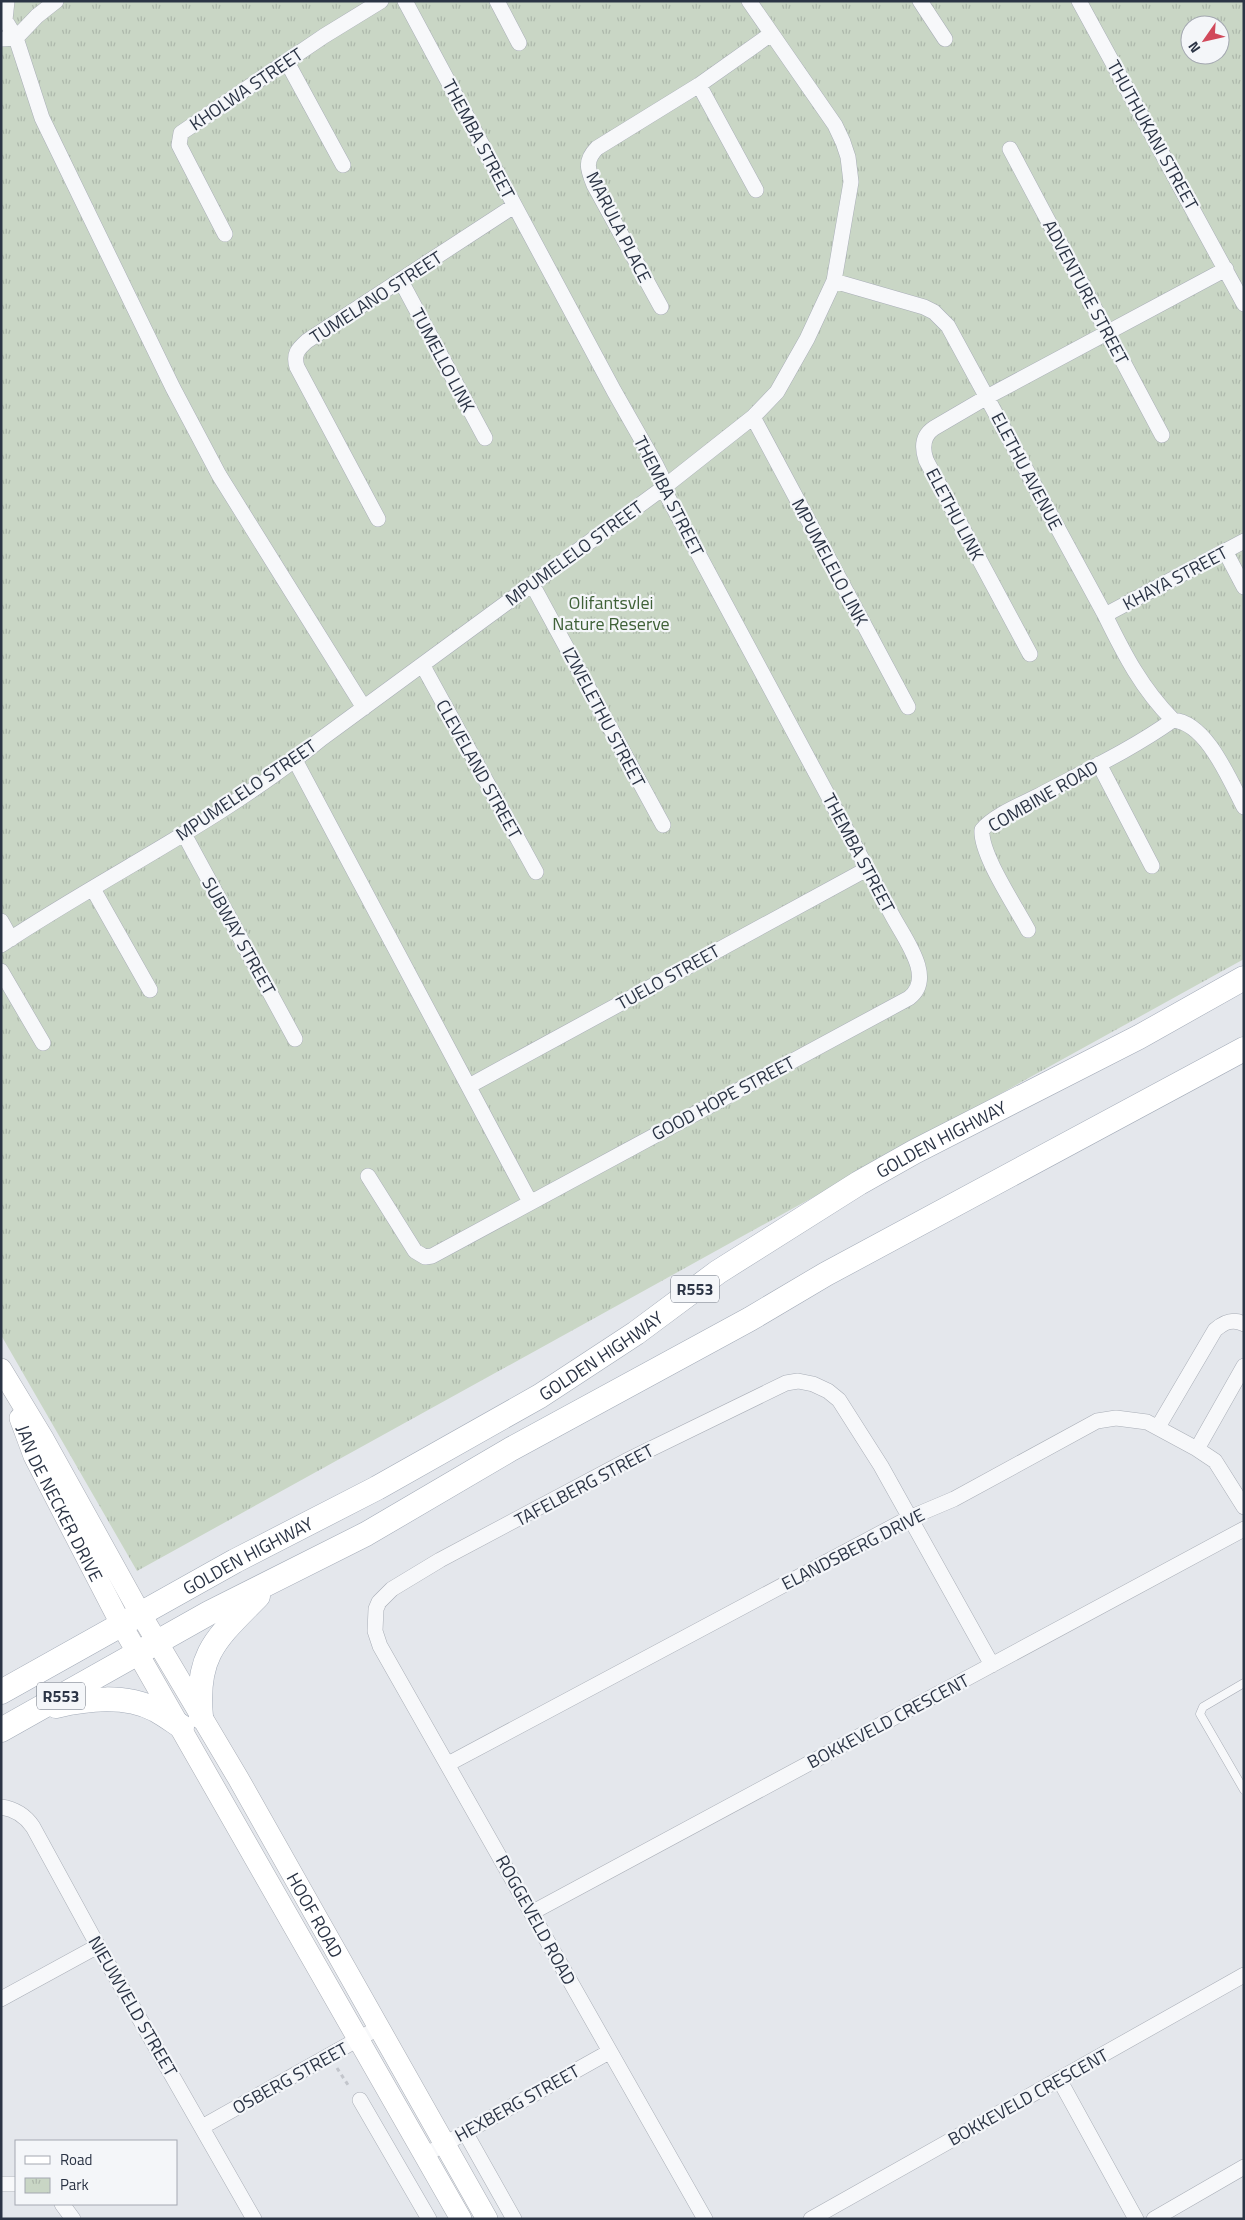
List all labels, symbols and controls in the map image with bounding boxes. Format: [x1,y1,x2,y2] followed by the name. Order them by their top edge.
[1180,15,1230,65] north arrow
[1182,38,1205,57] text: N
[184,41,309,137] street label: KHOLWA STREET
[1101,55,1206,215] street label: THUTHUKANI STREET
[436,74,522,204] street label: THEMBA STREET
[579,167,659,287] street label: MARULA PLACE
[1036,215,1136,370] street label: ADVENTURE STREET
[304,244,448,350] street label: TUMELANO STREET
[404,303,482,417] street label: TUMELLO LINK
[985,407,1069,535] street label: ELETHU AVENUE
[627,431,711,561] street label: THEMBA STREET
[919,463,991,565] street label: ELETHU LINK
[499,493,649,612] street label: MPUMELELO STREET
[785,494,875,630] street label: MPUMELELO LINK
[1118,539,1233,617] street label: KHAYA STREET
[552,589,670,637] park label: Olifantsvlei Nature Reserve
[556,642,653,792] street label: IZWELETHU STREET
[429,694,529,844] street label: CLEVELAND STREET
[170,732,322,847] street label: MPUMELELO STREET
[983,753,1103,839] street label: COMBINE ROAD
[816,788,902,918] street label: THEMBA STREET
[195,872,283,1000] street label: SUBWAY STREET
[611,937,725,1017] street label: TUELO STREET
[647,1049,800,1147] street label: GOOD HOPE STREET
[871,1093,1011,1184] street label: GOLDEN HIGHWAY
[671,1276,719,1302] road number: R553
[533,1304,669,1407] street label: GOLDEN HIGHWAY
[10,1421,110,1586] street label: JAN DE NECKER DRIVE
[510,1437,659,1533] street label: TAFELBERG STREET
[777,1501,929,1597] street label: ELANDSBERG DRIVE
[178,1510,318,1601] street label: GOLDEN HIGHWAY
[802,1667,974,1775] street label: BOKKEVELD CRESCENT
[37,1682,85,1710] road number: R553
[489,1850,583,1990] street label: ROGGEVELD ROAD
[280,1867,350,1963] street label: HOOF ROAD
[82,1931,185,2082] street label: NIEUWVELD STREET
[227,2035,353,2121] street label: OSBERG STREET
[943,2041,1114,2152] street label: BOKKEVELD CRESCENT
[450,2057,585,2149] street label: HEXBERG STREET
[15,2140,178,2205] legend
[60,2148,92,2171] text: Road
[60,2173,89,2196] text: Park

